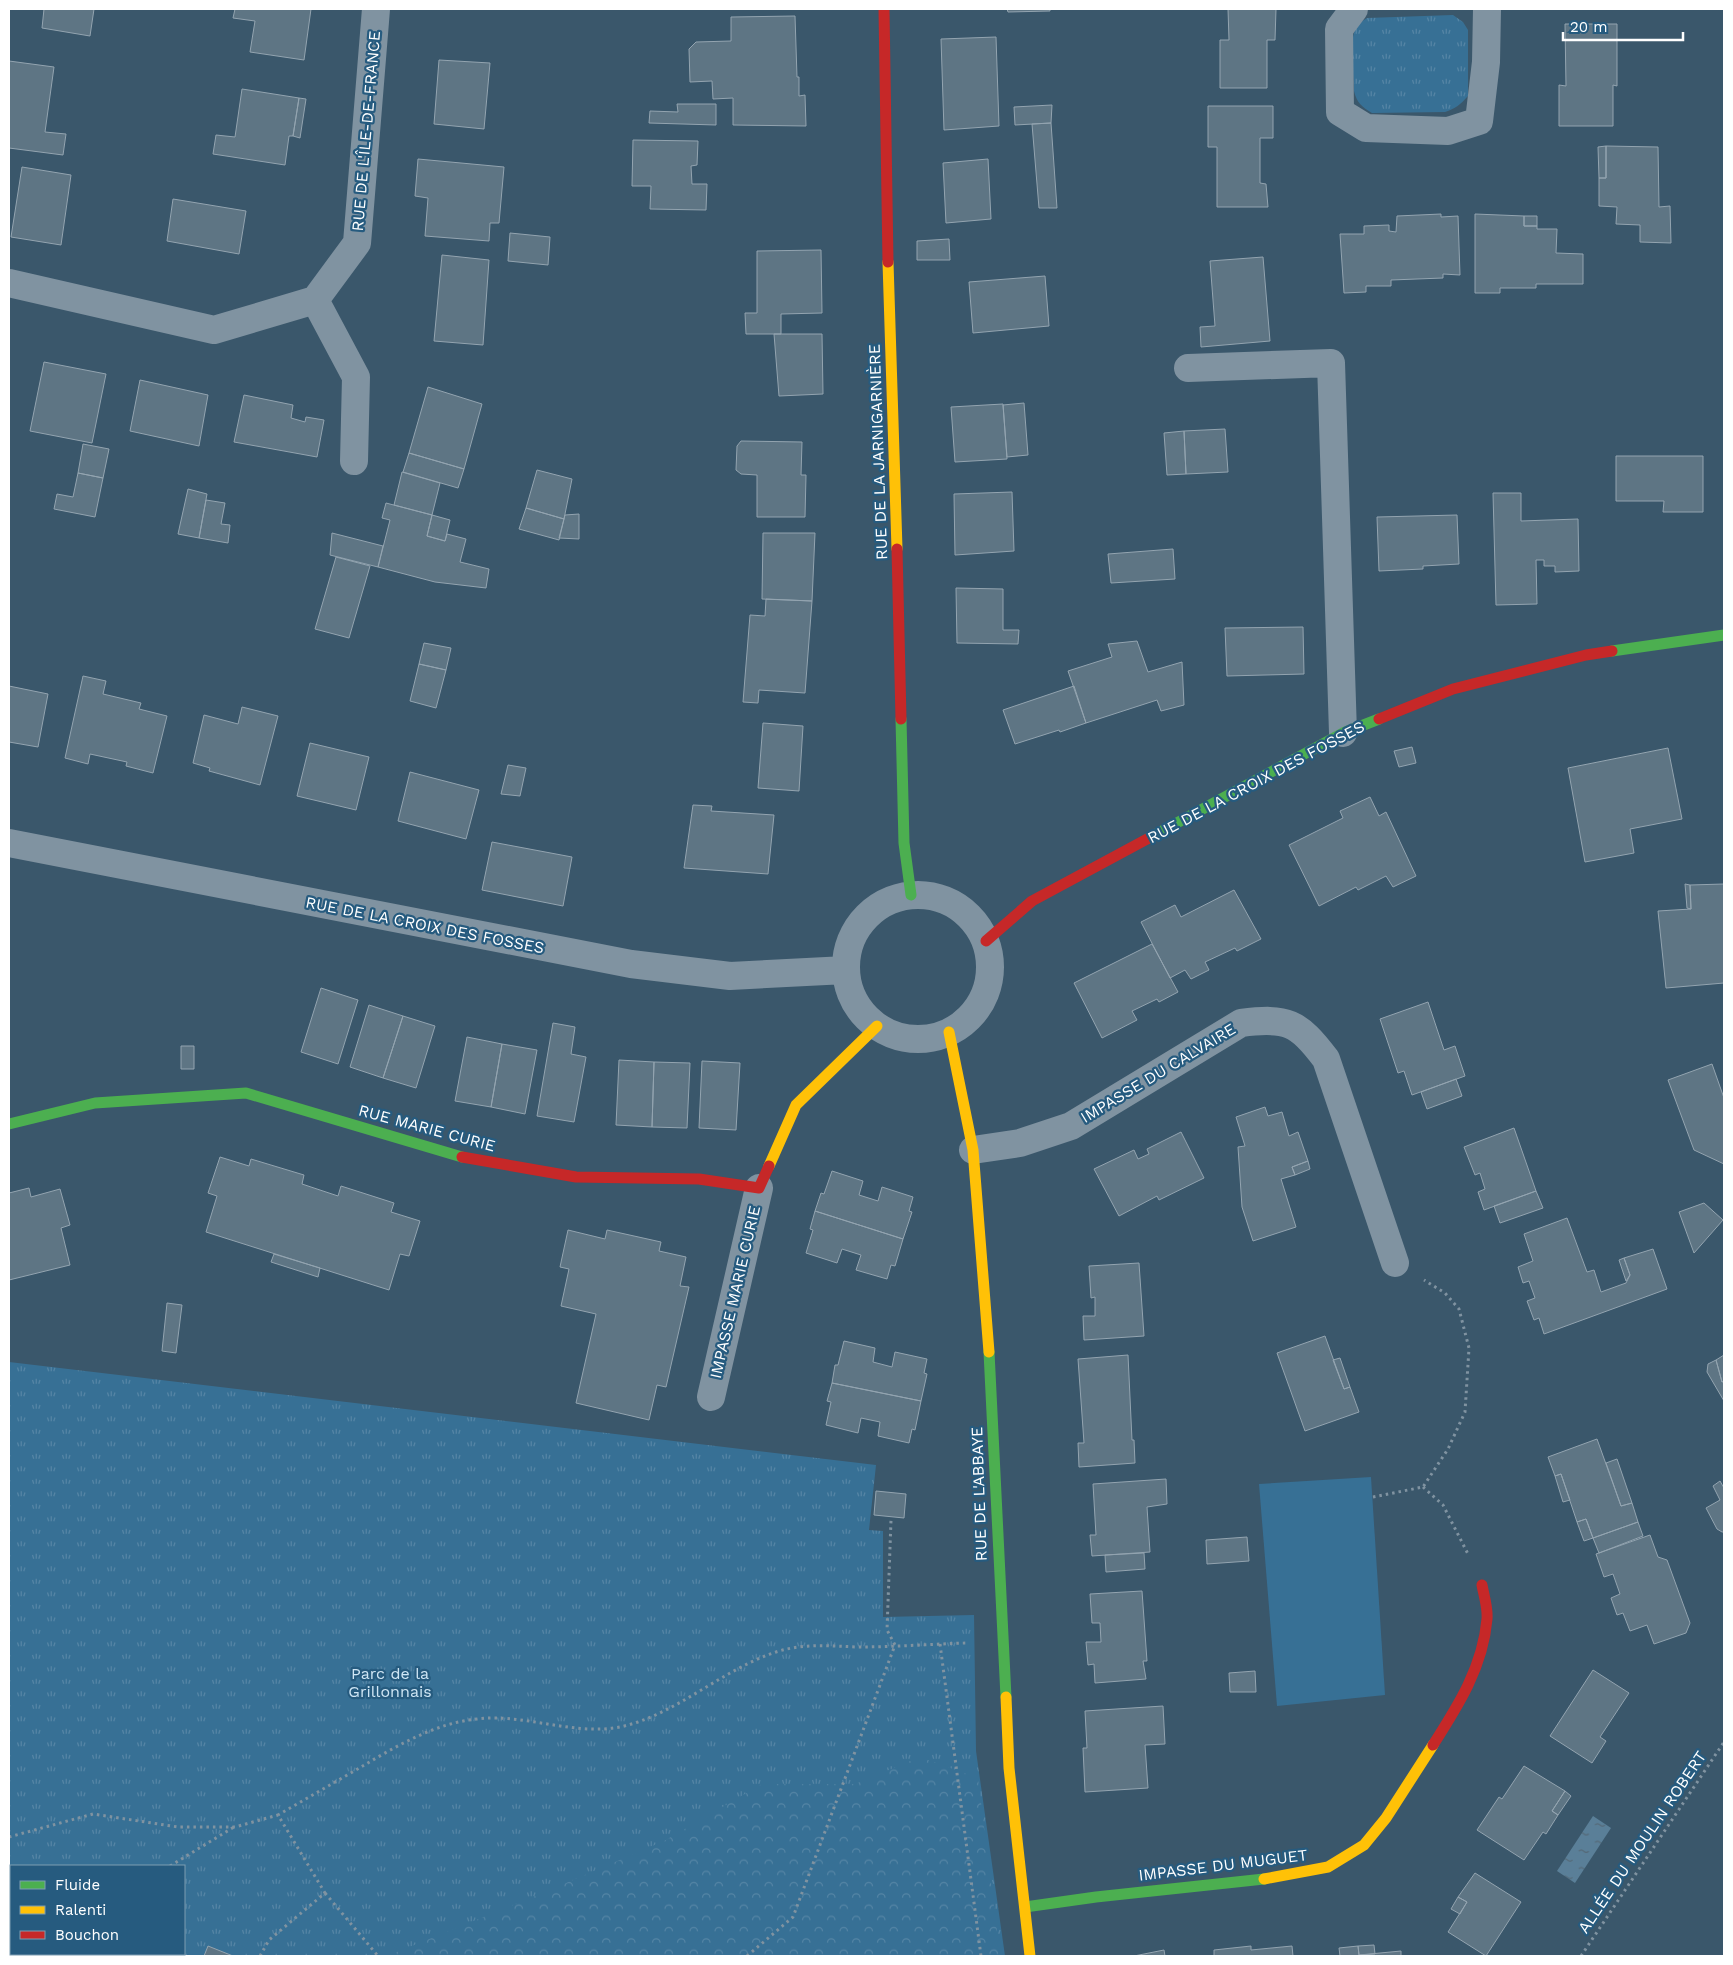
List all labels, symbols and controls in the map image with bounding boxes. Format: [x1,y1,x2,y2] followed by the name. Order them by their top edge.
[1563,10,1683,42] scale bar
[1570,18,1608,36] text: 20 m
[348,30,384,232] street label: RUE DE L'ÎLE-DE-FRANCE
[865,344,891,560] street label: RUE DE LA JARNIGARNIÈRE
[1144,717,1368,847] street label: RUE DE LA CROIX DES FOSSES
[304,893,546,957] street label: RUE DE LA CROIX DES FOSSES
[1077,1019,1239,1127] street label: IMPASSE DU CALVAIRE
[357,1101,497,1155] street label: RUE MARIE CURIE
[706,1204,764,1380] street label: IMPASSE MARIE CURIE
[967,1426,991,1562] street label: RUE DE L'ABBAYE
[348,1664,432,1701] park label: Parc de la Grillonnais
[1574,1747,1710,1937] street label: ALLÉE DU MOULIN ROBERT
[1137,1845,1309,1885] street label: IMPASSE DU MUGUET
[10,1865,185,1955] legend
[55,1876,100,1894] text: Fluide
[55,1901,106,1919] text: Ralenti
[55,1926,119,1944] text: Bouchon

